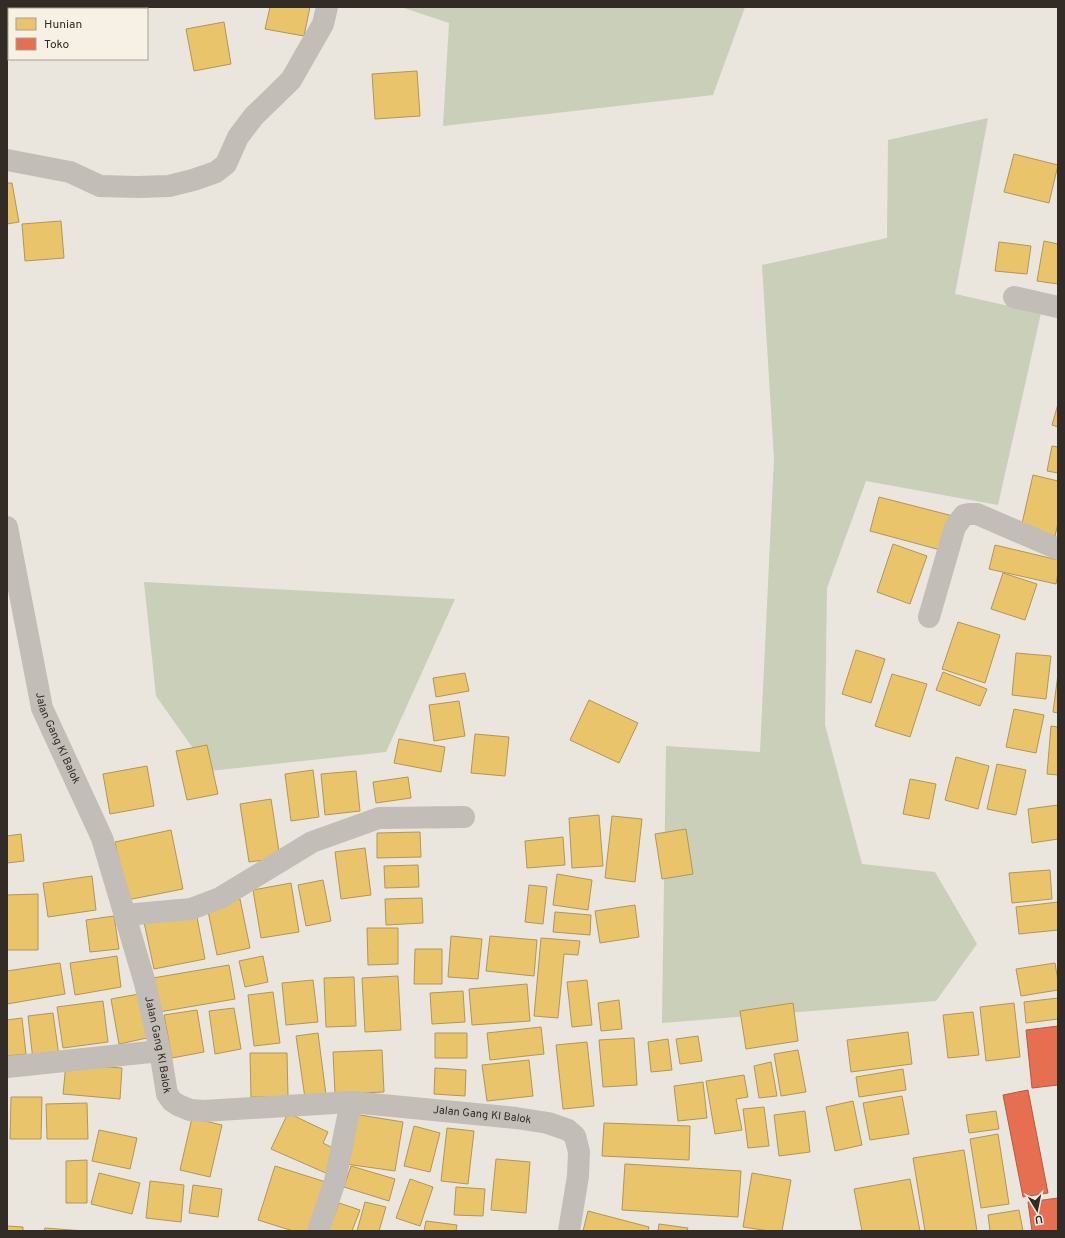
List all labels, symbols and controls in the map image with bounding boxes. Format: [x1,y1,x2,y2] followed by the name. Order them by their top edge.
[8,8,148,60] legend
[44,17,82,33] text: Hunian
[44,37,70,53] text: Toko
[32,691,83,787] street label: Jalan Gang Kl Balok
[141,995,174,1095] street label: Jalan Gang Kl Balok
[432,1103,533,1127] street label: Jalan Gang Kl Balok
[1017,1190,1057,1230] north arrow
[1033,1211,1044,1226] text: U

